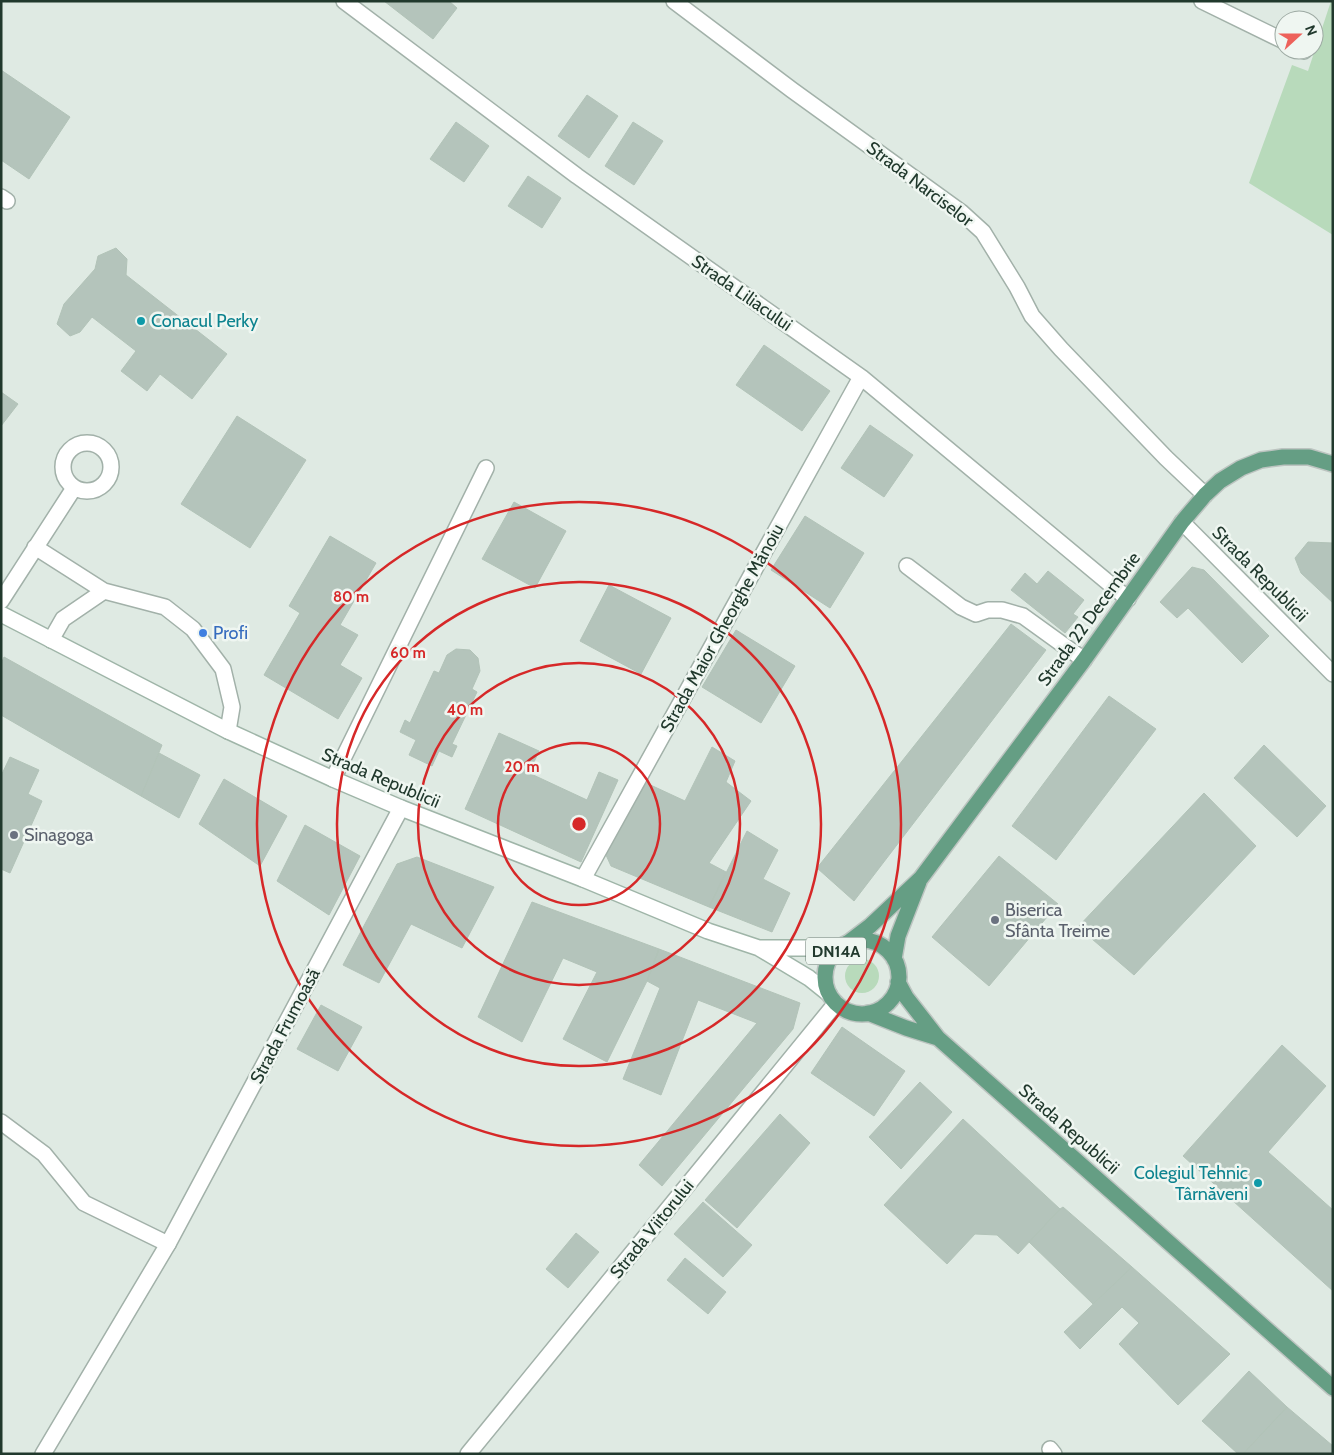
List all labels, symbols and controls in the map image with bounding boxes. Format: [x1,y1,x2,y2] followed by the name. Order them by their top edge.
[1274,10,1324,60] north arrow
[1301,22,1321,38] text: N
[862,137,978,232] street label: Strada Narciselor
[687,250,797,336] street label: Strada Liliacului
[151,310,258,332] place label: Conacul Perky
[135,315,147,327] marker: Conacul Perky
[656,520,788,736] street label: Strada Maior Gheorghe Mănoiu
[1208,522,1312,626] street label: Strada Republicii
[1033,548,1145,690] street label: Strada 22 Decembrie
[333,588,369,606] text: 80 m
[213,622,248,644] place label: Profi
[197,627,209,639] marker: Profi
[390,644,426,662] text: 60 m
[447,701,483,719] text: 40 m
[319,743,443,813] street label: Strada Republicii
[505,758,539,776] text: 20 m
[570,815,588,833] centre of rings
[24,824,94,846] place label: Sinagoga
[8,829,20,841] marker: Sinagoga
[1005,899,1110,942] place label: Biserica Sfânta Treime
[989,914,1001,926] marker: Biserica Sfânta Treime
[806,938,866,964] road number: DN14A
[245,964,325,1087] street label: Strada Frumoasă
[1014,1079,1124,1179] street label: Strada Republicii
[1134,1162,1248,1205] place label: Colegiul Tehnic Târnăveni
[605,1175,699,1283] street label: Strada Viitorului
[1252,1177,1264,1189] marker: Colegiul Tehnic Târnăveni

